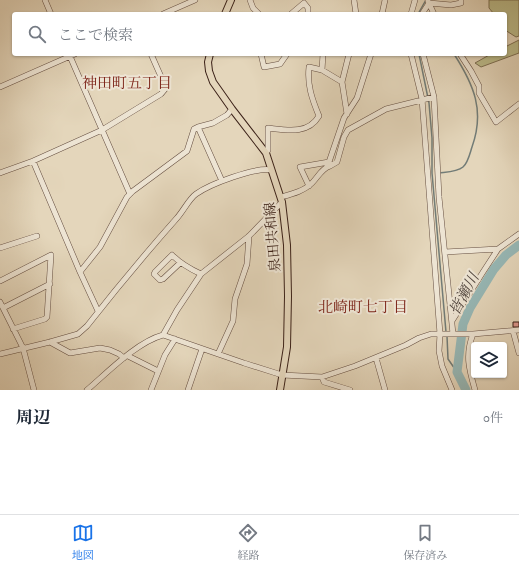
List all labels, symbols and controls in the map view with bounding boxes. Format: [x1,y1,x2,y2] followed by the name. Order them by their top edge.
[12,12,507,56] search box
[26,23,48,45] icon: search
[58,26,133,45] text: ここで検索
[82,74,172,93] district label: 神田町五丁目
[261,201,285,273] street label: 泉田共和線
[445,268,484,319] water label: 皆瀬川
[318,298,408,317] district label: 北崎町七丁目
[471,342,507,378] map controls
[471,342,507,378] button: layers
[16,407,50,429] text: 周辺
[483,410,503,426] text: 0件
[72,522,94,563] tab: 地図
[237,522,259,563] tab: 経路
[403,522,447,563] tab: 保存済み

